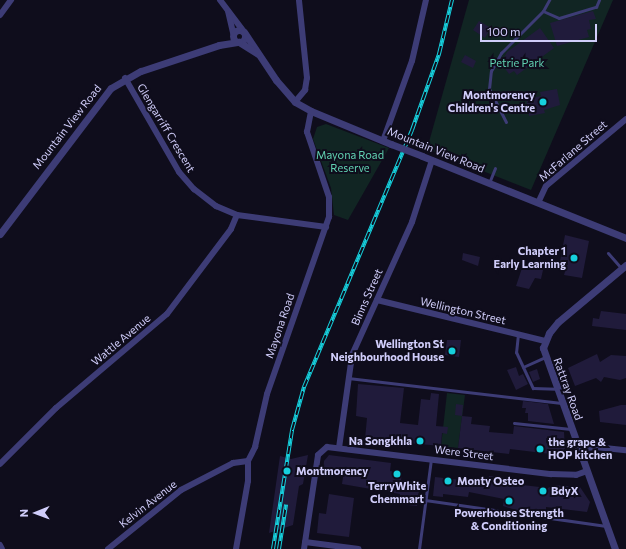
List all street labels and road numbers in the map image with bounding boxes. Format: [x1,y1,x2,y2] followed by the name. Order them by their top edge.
[134,81,198,175] street label: Glengarriff Crescent
[30,82,104,172] street label: Mountain View Road
[536,118,610,184] street label: McFarlane Street
[385,124,487,176] street label: Mountain View Road
[349,267,385,327] street label: Binns Street
[263,292,297,360] street label: Mayona Road
[419,295,507,327] street label: Wellington Street
[89,312,153,368] street label: Wattle Avenue
[551,356,585,422] street label: Rattray Road
[434,443,494,463] street label: Were Street
[117,478,179,530] street label: Kelvin Avenue

